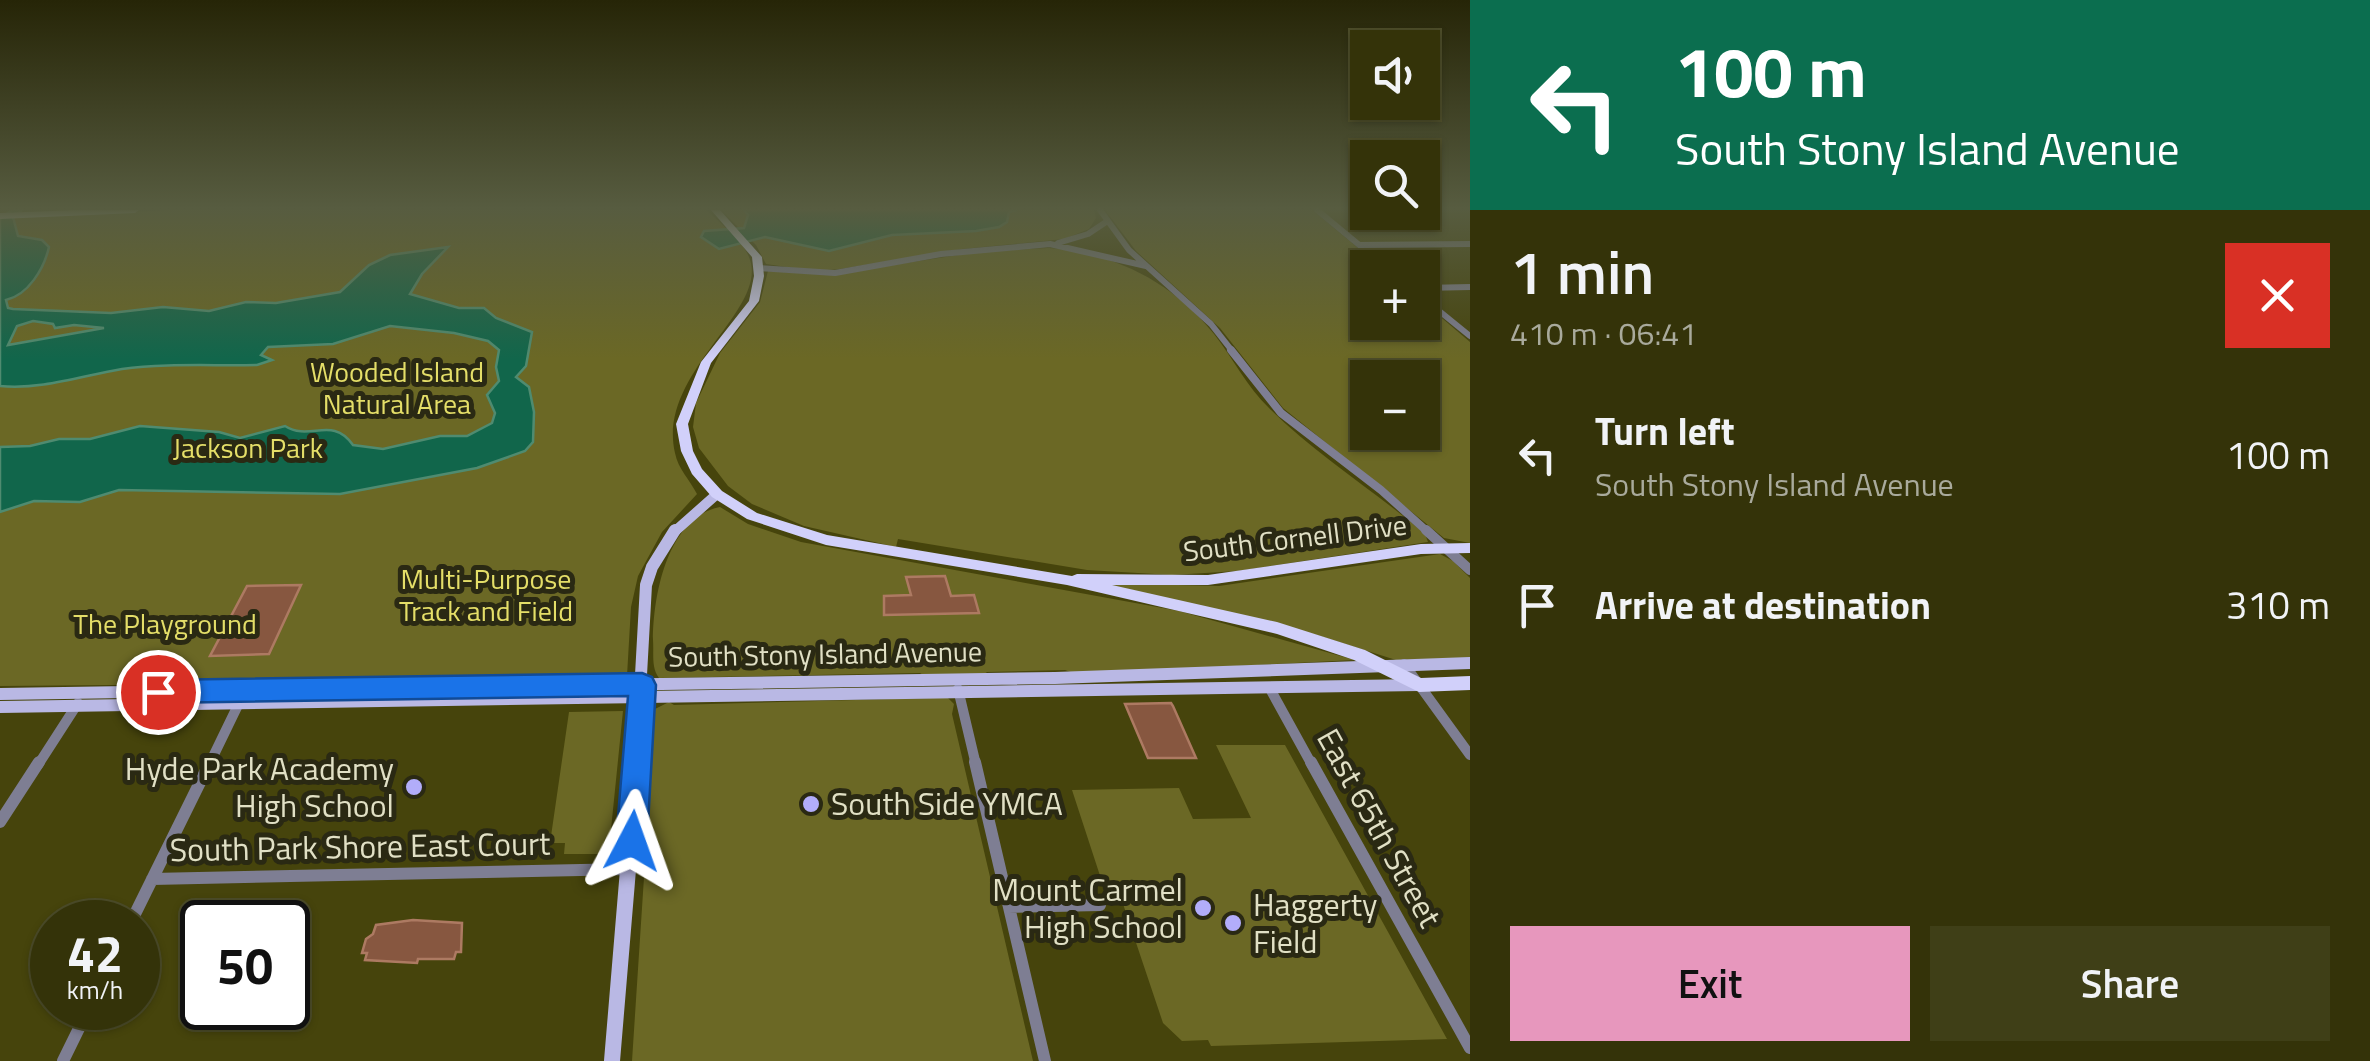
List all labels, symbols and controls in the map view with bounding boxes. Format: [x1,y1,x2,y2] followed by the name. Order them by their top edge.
[1675,18,1867,124] text: 100 m
[1350,30,1440,450] map controls
[1350,30,1440,120] button: sound
[1510,40,1640,170] icon: left
[1675,114,2180,182] text: South Stony Island Avenue
[1350,140,1440,230] button: search
[1510,226,1654,317] text: 1 min
[2225,243,2330,348] button: close
[1350,250,1440,340] button: +
[1510,309,1697,357] text: 410 m · 06:41
[310,350,484,425] park label: Wooded Island Natural Area
[1350,360,1440,450] button: −
[1595,402,1735,460] text: Turn left
[173,426,323,469] park label: Jackson Park
[2226,426,2330,484] text: 100 m
[1510,428,1565,483] icon: left
[1595,460,1954,508] text: South Stony Island Avenue
[1181,502,1409,573] street label: South Cornell Drive
[399,557,573,632] park label: Multi-Purpose Track and Field
[1595,576,1931,634] text: Arrive at destination
[2226,576,2330,634] text: 310 m
[1510,578,1565,633] icon: arrive
[73,602,257,645] park label: The Playground
[668,629,982,678] street label: South Stony Island Avenue
[116,650,201,735] pin
[131,665,186,720] icon: arrive
[1305,719,1454,936] street label: East 65th Street
[125,744,394,829] place label: Hyde Park Academy High School
[403,776,425,798] marker: Hyde Park Academy High School
[831,779,1063,827] place label: South Side YMCA
[580,789,684,893] position arrow
[800,793,822,815] marker: South Side YMCA
[169,819,551,873] street label: South Park Shore East Court
[992,865,1183,950] place label: Mount Carmel High School
[1253,880,1377,965] place label: Haggerty Field
[1192,897,1214,919] marker: Mount Carmel High School
[180,900,310,1030] speed limit sign: 50
[1222,912,1244,934] marker: Haggerty Field
[67,915,123,991] text: 42
[1510,926,1910,1041] button: Exit
[1930,926,2330,1041] button: Share
[67,971,123,1009] text: km/h

